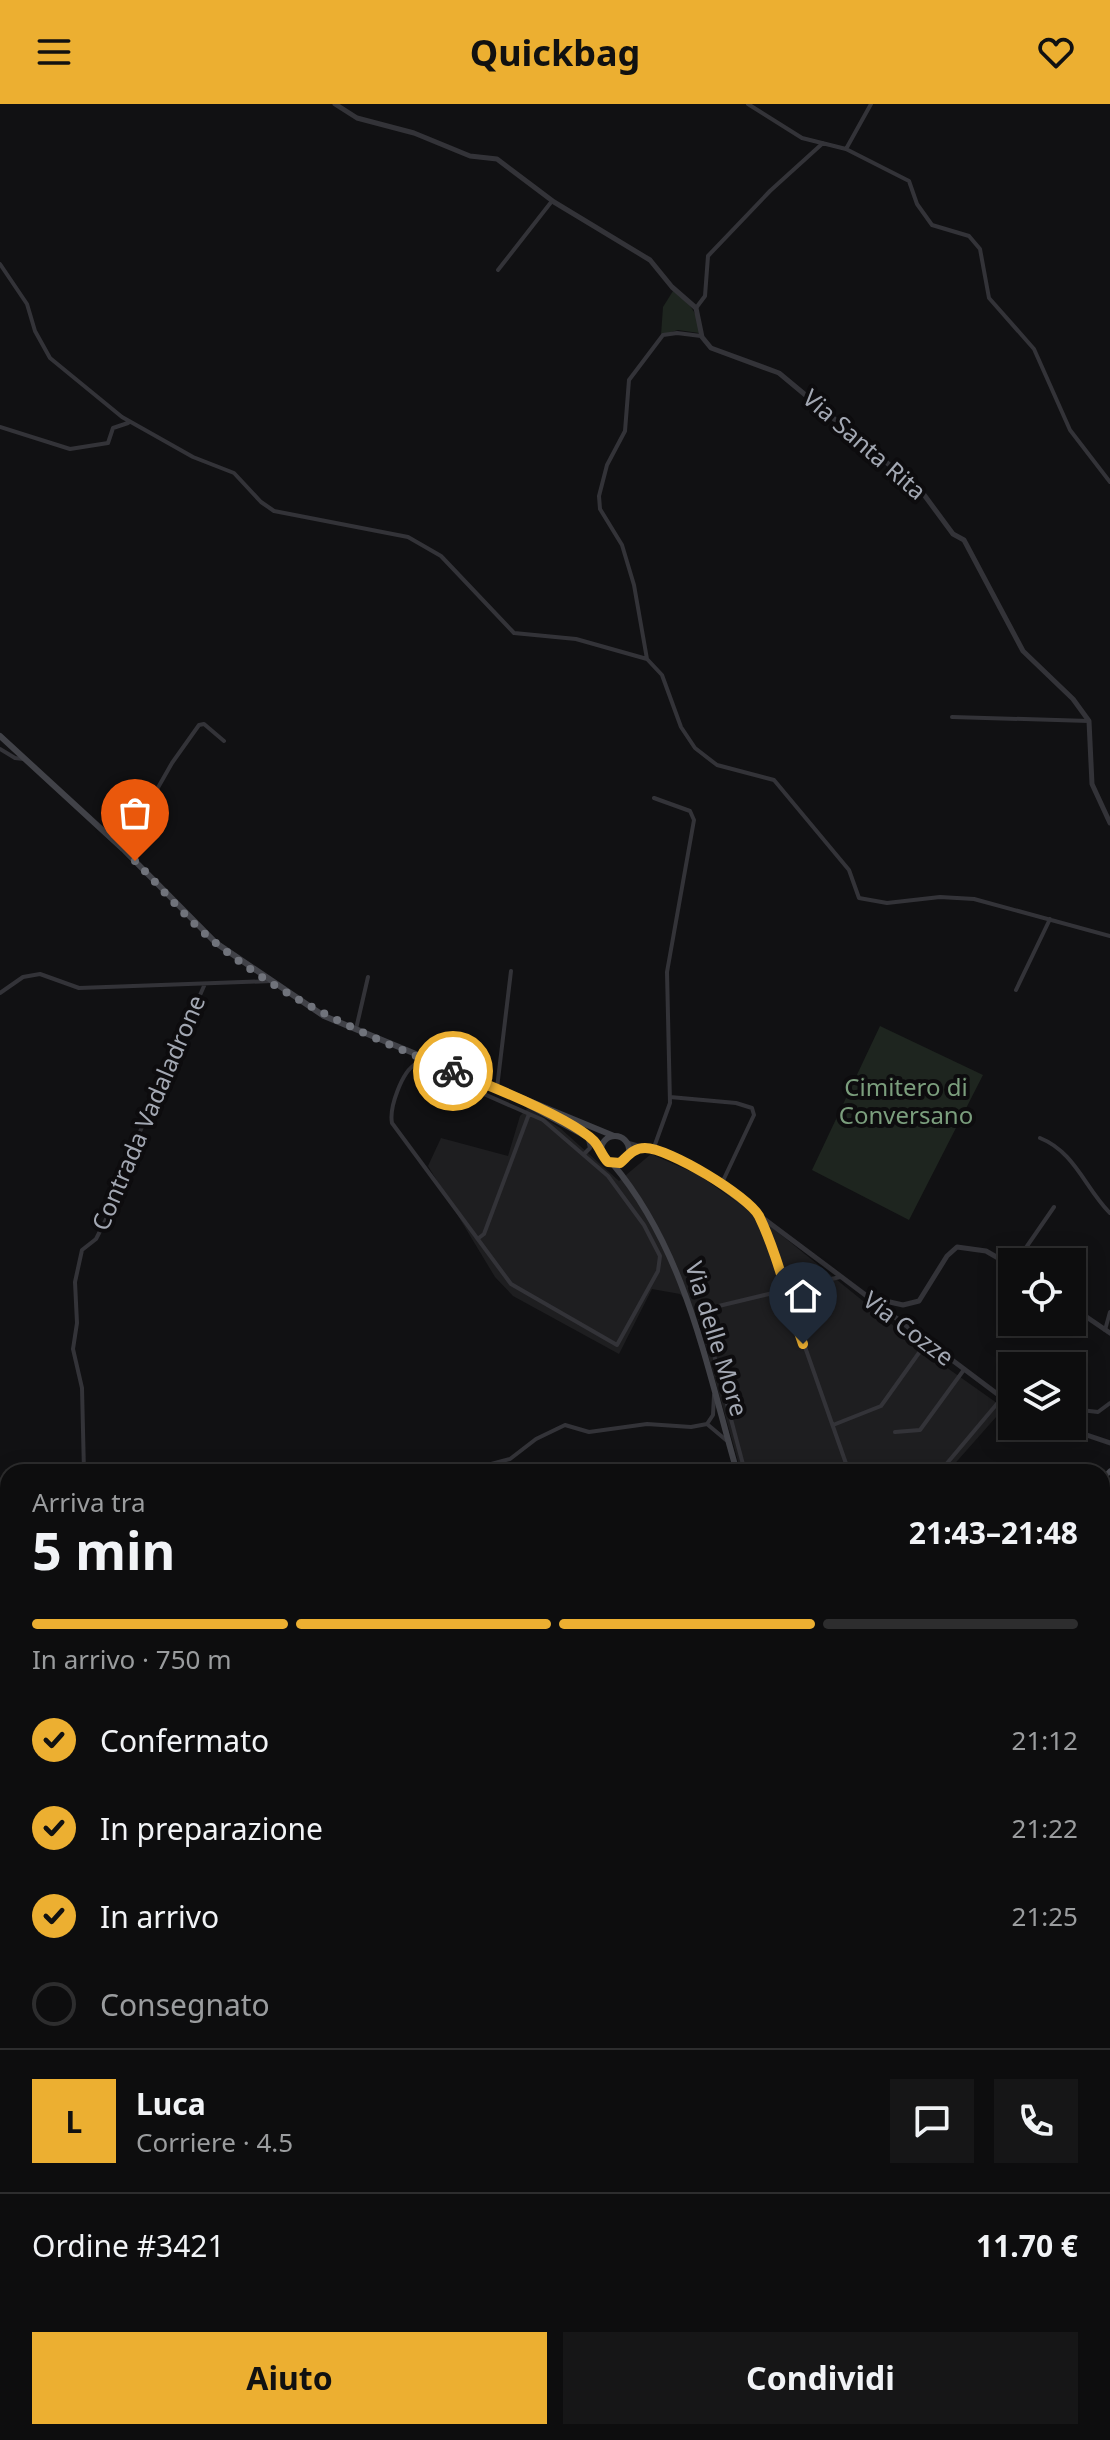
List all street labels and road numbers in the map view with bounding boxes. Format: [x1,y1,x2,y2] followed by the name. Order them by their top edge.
[796,381,934,507] street label: Via Santa Rita
[83,990,212,1235] street label: Contrada Vadaladrone
[678,1257,757,1420] street label: Via delle More
[857,1283,961,1373] street label: Via Cozze

